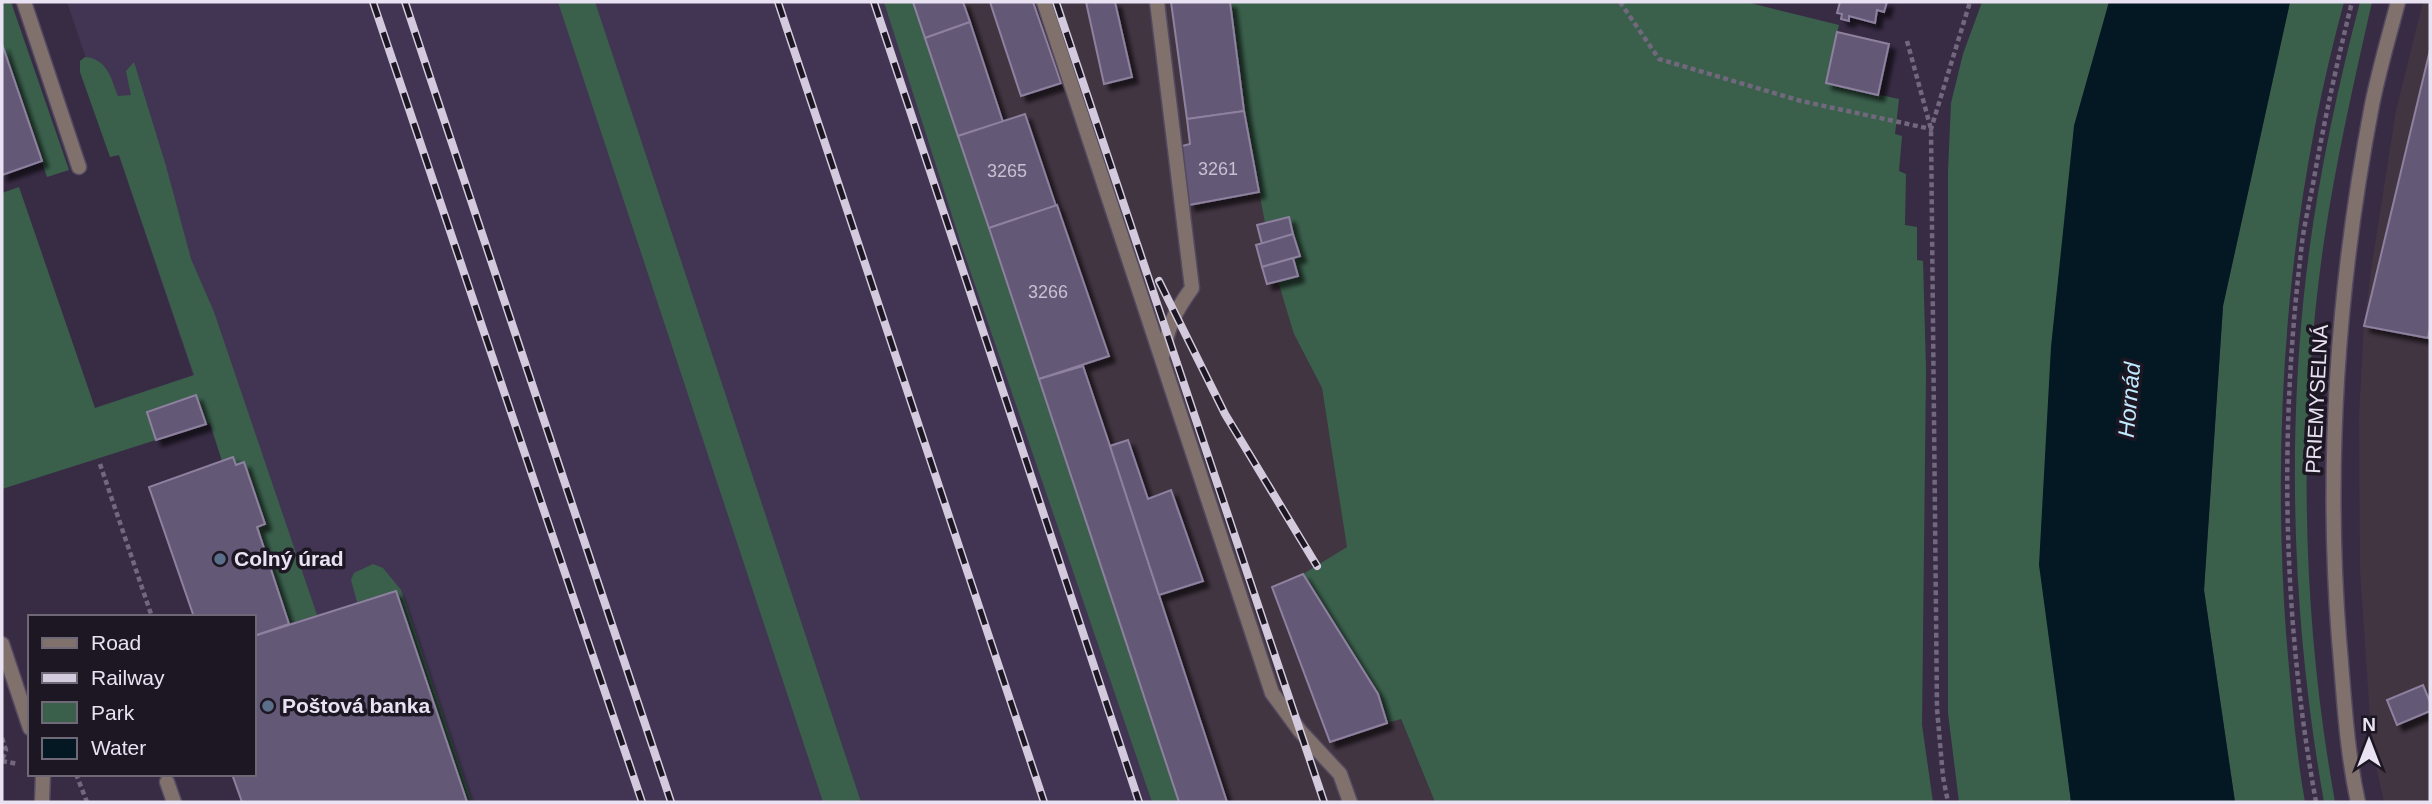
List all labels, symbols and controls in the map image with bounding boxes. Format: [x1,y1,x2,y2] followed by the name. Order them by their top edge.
[1198,159,1238,179] house number: 3261
[987,161,1027,181] house number: 3265
[1028,282,1068,302] house number: 3266
[2301,324,2332,474] street label: PRIEMYSELNÁ
[2113,360,2145,439] water label: Hornád
[234,547,344,570] place label: Colný úrad
[212,551,228,567] marker: Colný úrad
[28,615,256,776] legend
[91,631,141,654] text: Road
[91,666,165,689] text: Railway
[282,694,431,717] place label: Poštová banka
[260,698,276,714] marker: Poštová banka
[91,701,135,724] text: Park
[2334,706,2404,776] north arrow
[2362,714,2376,735] text: N
[91,736,146,759] text: Water

